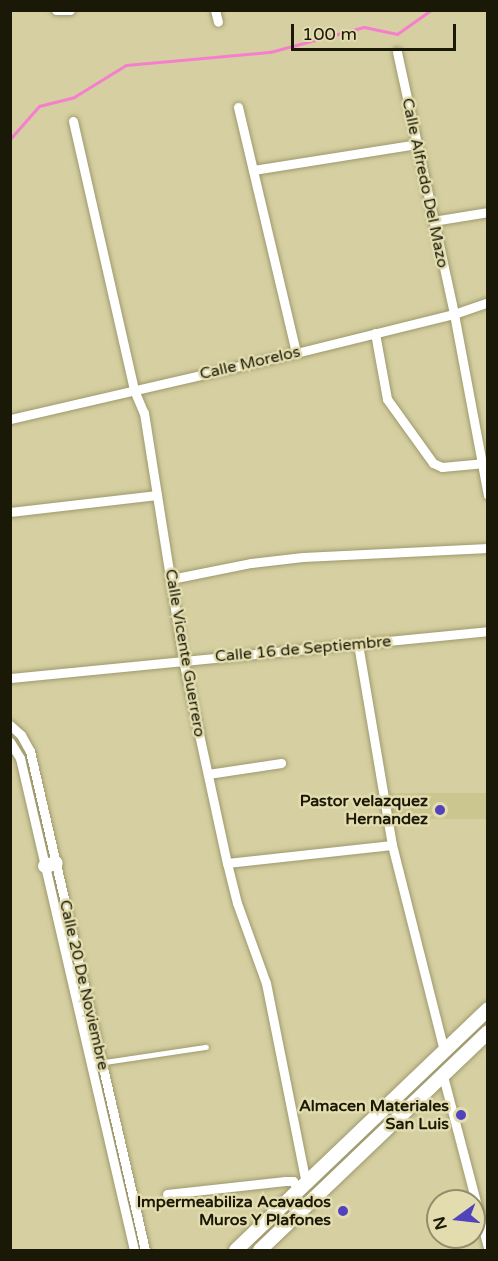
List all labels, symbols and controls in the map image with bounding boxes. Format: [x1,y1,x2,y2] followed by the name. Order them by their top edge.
[294,12,459,50] scale bar
[302,23,357,45] text: 100 m
[398,96,452,270] street label: Calle Alfredo Del Mazo
[198,342,302,384] street label: Calle Morelos
[161,568,209,738] street label: Calle Vicente Guerrero
[214,632,392,666] street label: Calle 16 de Septiembre
[300,791,428,829] place label: Pastor velazquez Hernandez
[433,803,447,817] marker: Pastor velazquez Hernandez
[55,898,113,1072] street label: Calle 20 De Noviembre
[299,1096,449,1134] place label: Almacen Materiales San Luis
[454,1108,468,1122] marker: Almacen Materiales San Luis
[426,1189,486,1249] north arrow
[137,1192,331,1230] place label: Impermeabiliza Acavados Muros Y Plafones
[336,1204,350,1218] marker: Impermeabiliza Acavados Muros Y Plafones
[429,1214,452,1232] text: N

